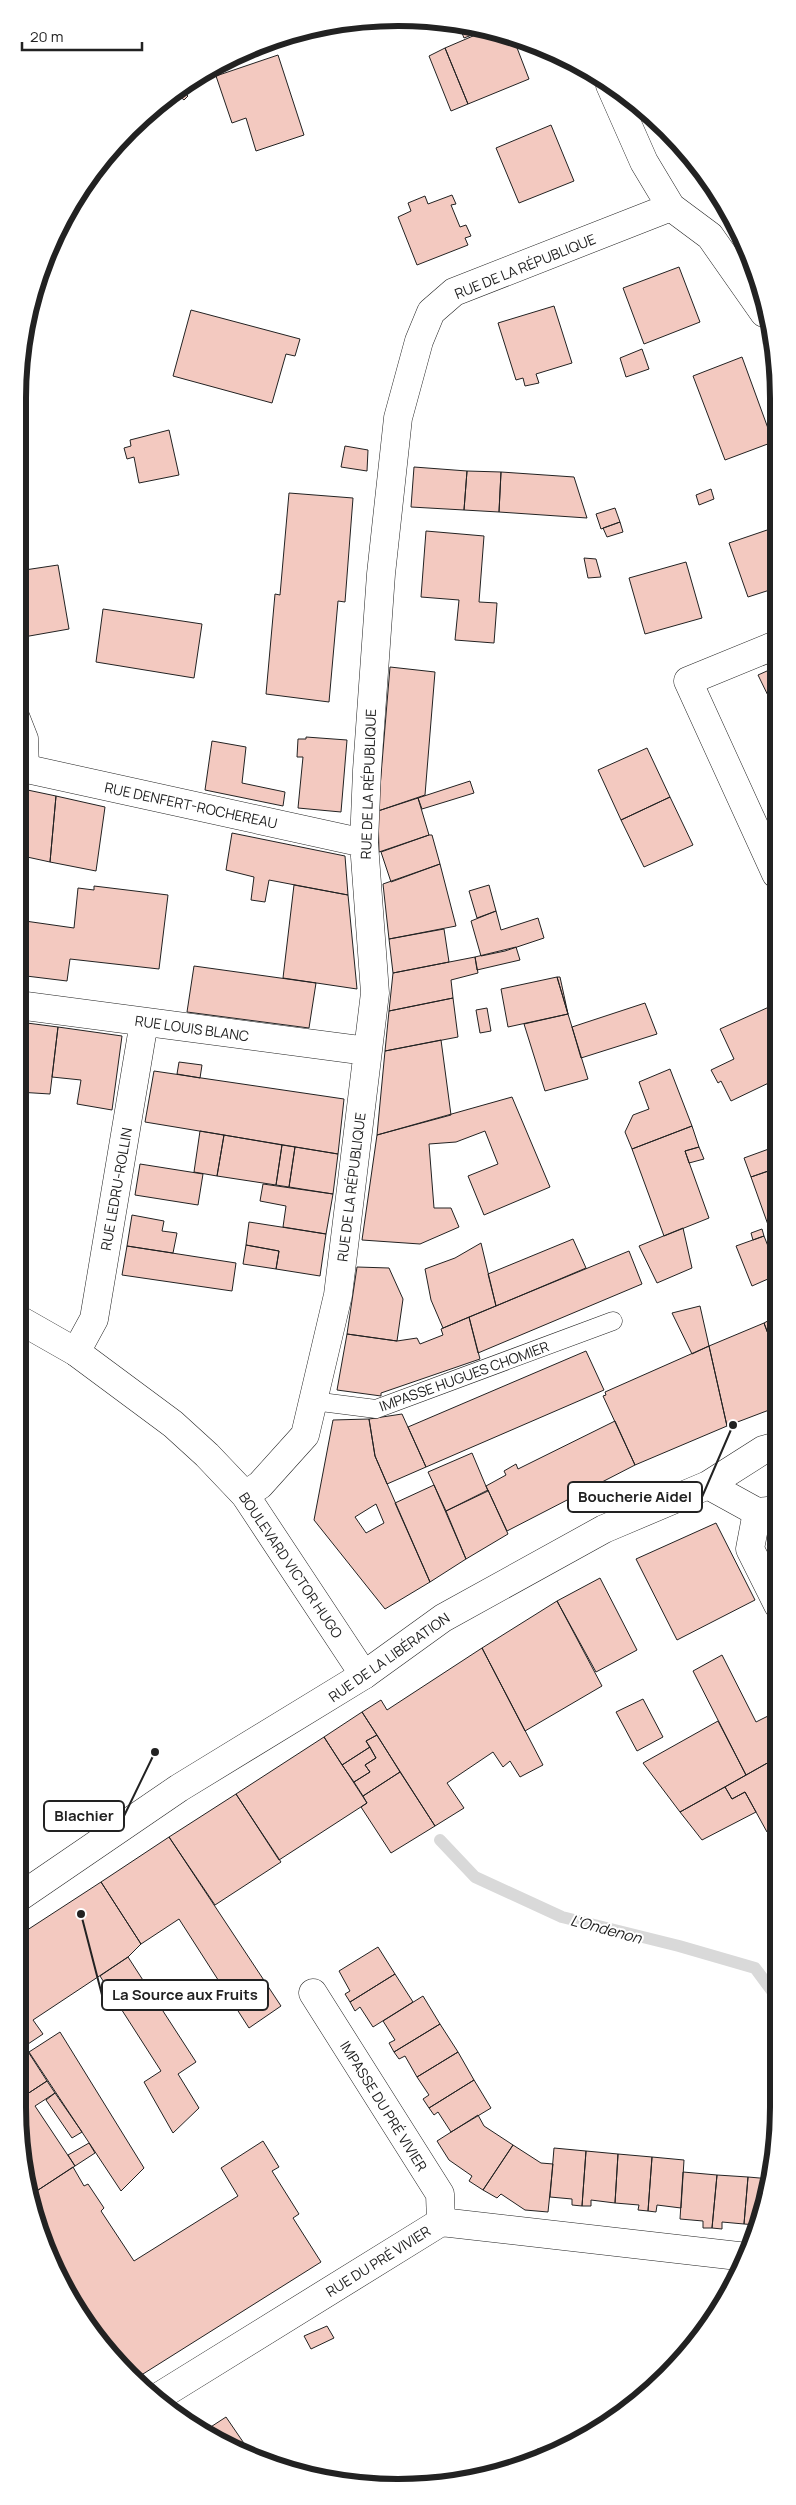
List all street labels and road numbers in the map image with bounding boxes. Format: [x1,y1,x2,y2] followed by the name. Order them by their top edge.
[452,229,598,303] street label: RUE DE LA RÉPUBLIQUE
[356,708,380,860] street label: RUE DE LA RÉPUBLIQUE
[103,777,279,833] street label: RUE DENFERT-ROCHEREAU
[134,1011,250,1045] street label: RUE LOUIS BLANC
[332,1111,370,1263] street label: RUE DE LA RÉPUBLIQUE
[96,1126,136,1252] street label: RUE LEDRU-ROLLIN
[376,1336,552,1416] street label: IMPASSE HUGUES CHOMIER
[235,1488,347,1642] street label: BOULEVARD VICTOR HUGO
[325,1608,453,1706] street label: RUE DE LA LIBÉRATION
[336,2037,432,2175] street label: IMPASSE DU PRÉ VIVIER
[322,2221,434,2301] street label: RUE DU PRÉ VIVIER

